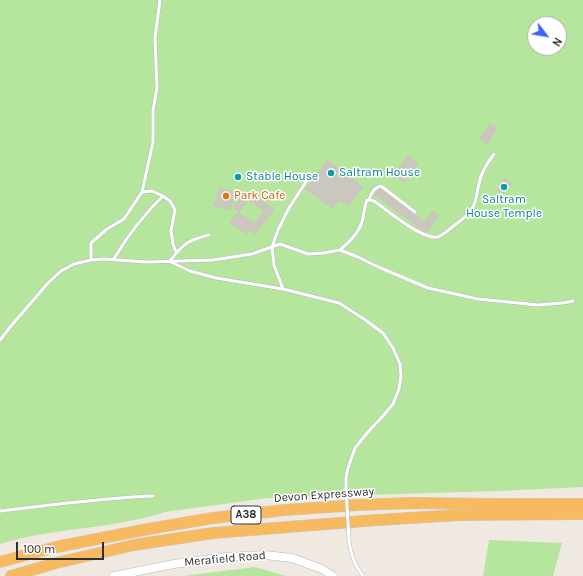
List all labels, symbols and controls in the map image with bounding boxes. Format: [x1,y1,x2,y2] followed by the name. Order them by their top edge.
[527,16,567,56] north arrow
[549,35,564,49] text: N
[339,166,420,180] place label: Saltram House
[326,168,336,178] marker: Saltram House
[246,170,318,184] place label: Stable House
[233,172,243,182] marker: Stable House
[499,182,509,192] marker: Saltram House Temple
[234,189,285,203] place label: Park Cafe
[221,191,231,201] marker: Park Cafe
[466,193,542,221] place label: Saltram House Temple
[273,484,375,506] street label: Devon Expressway
[231,506,261,524] road number: A38
[18,534,106,560] scale bar
[23,542,55,556] text: 100 m
[183,548,267,570] street label: Merafield Road

